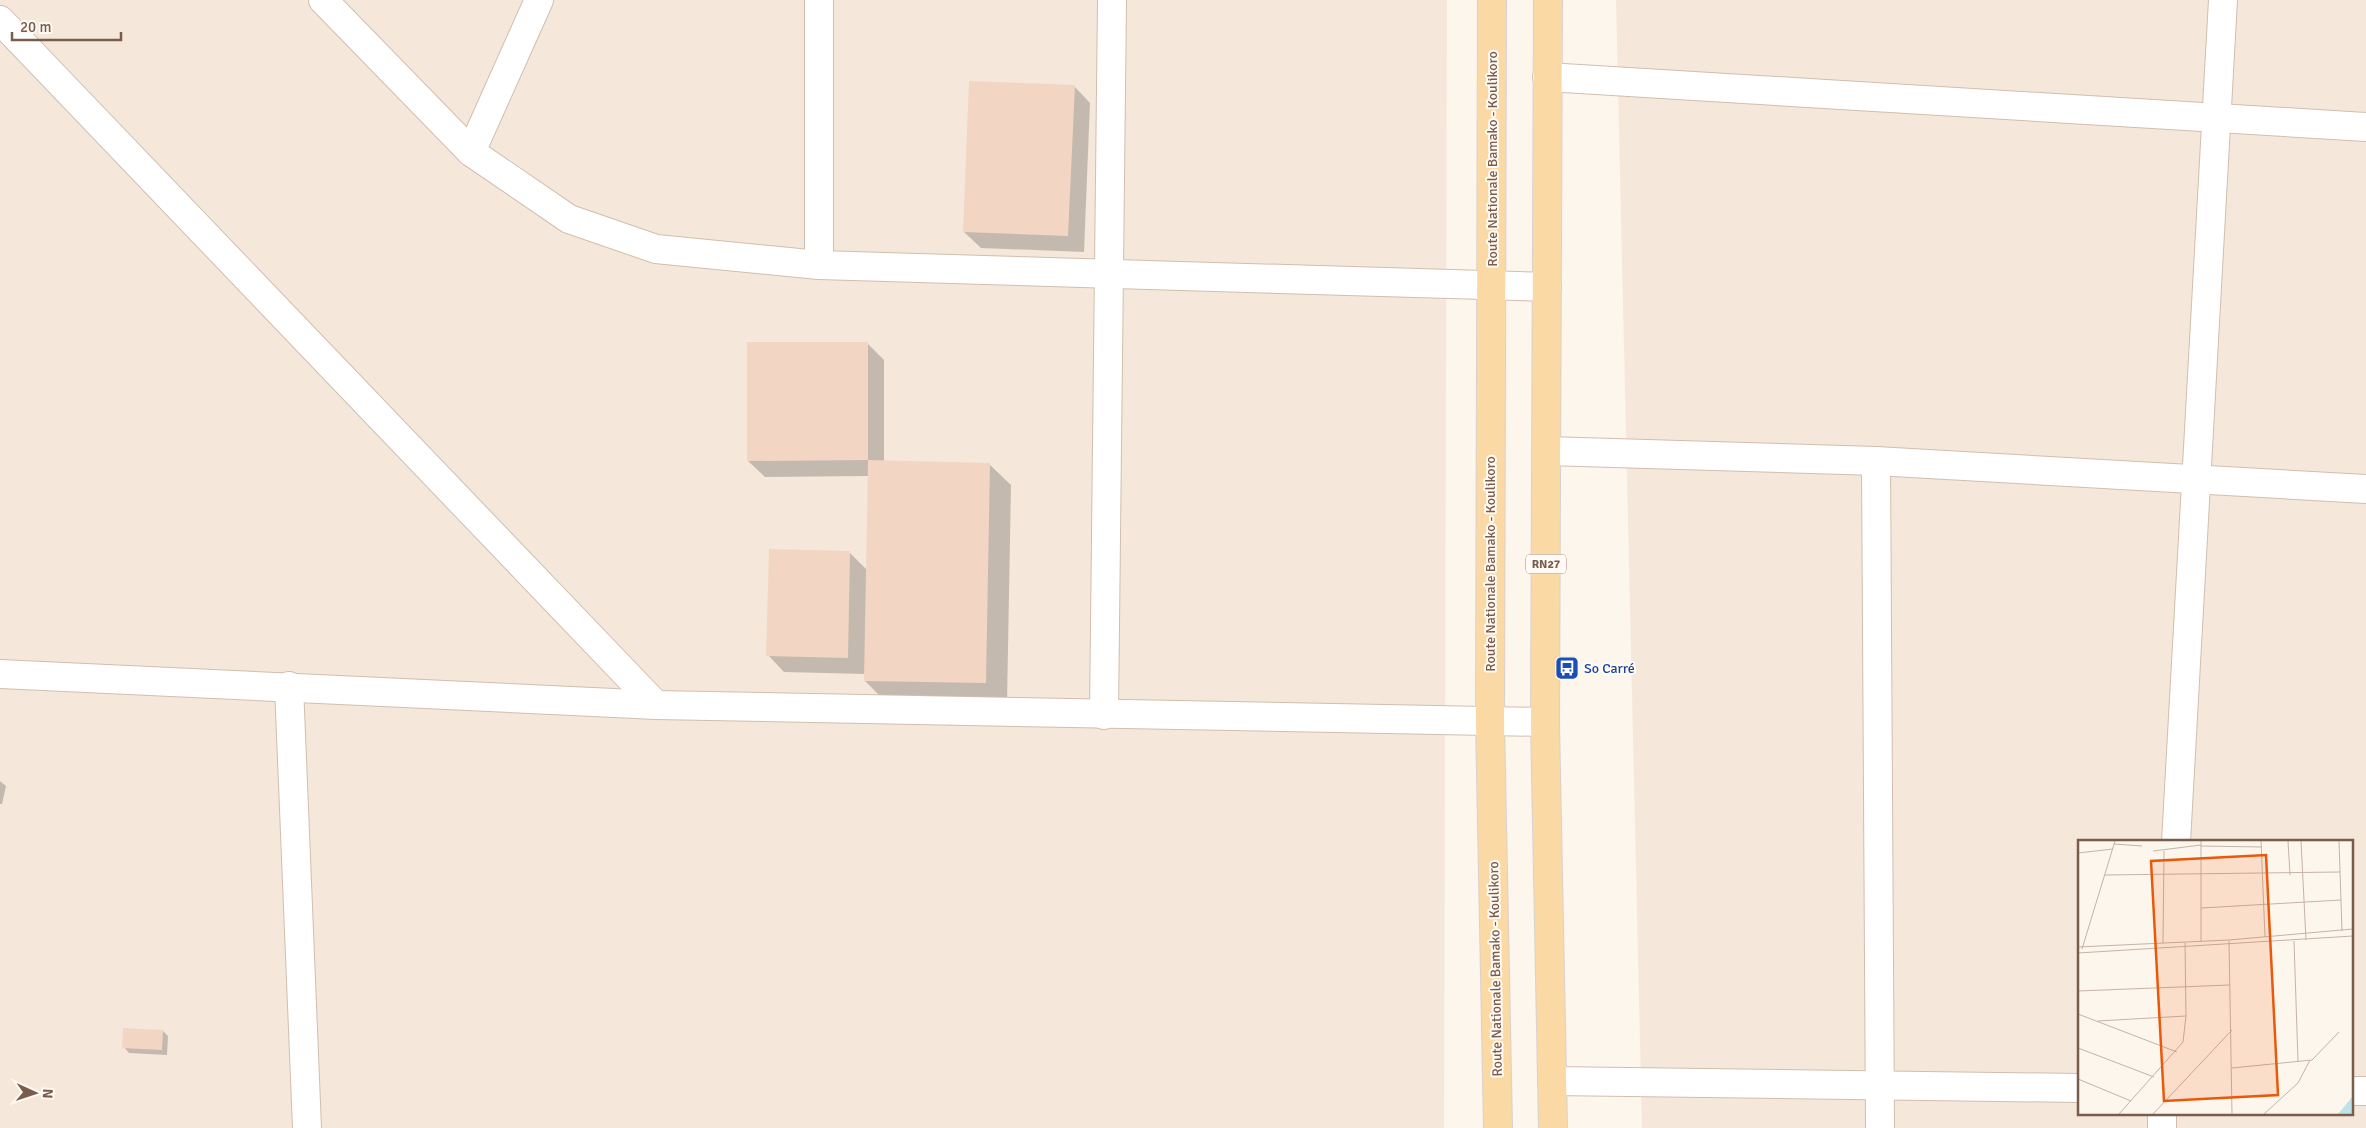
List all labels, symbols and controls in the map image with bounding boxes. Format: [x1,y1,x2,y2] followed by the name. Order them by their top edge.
[12,10,121,42] scale bar
[20,18,51,36] text: 20 m
[1484,51,1501,267] street label: Route Nationale Bamako - Koulikoro
[1482,456,1499,672] street label: Route Nationale Bamako - Koulikoro
[1526,554,1566,574] road number: RN27
[1554,655,1580,681] bus stop icon: So Carré
[1584,660,1635,677] place label: So Carré
[2078,840,2354,1116] inset map
[1485,861,1506,1077] street label: Route Nationale Bamako - Koulikoro
[10,1068,60,1118] north arrow
[39,1088,56,1099] text: N

